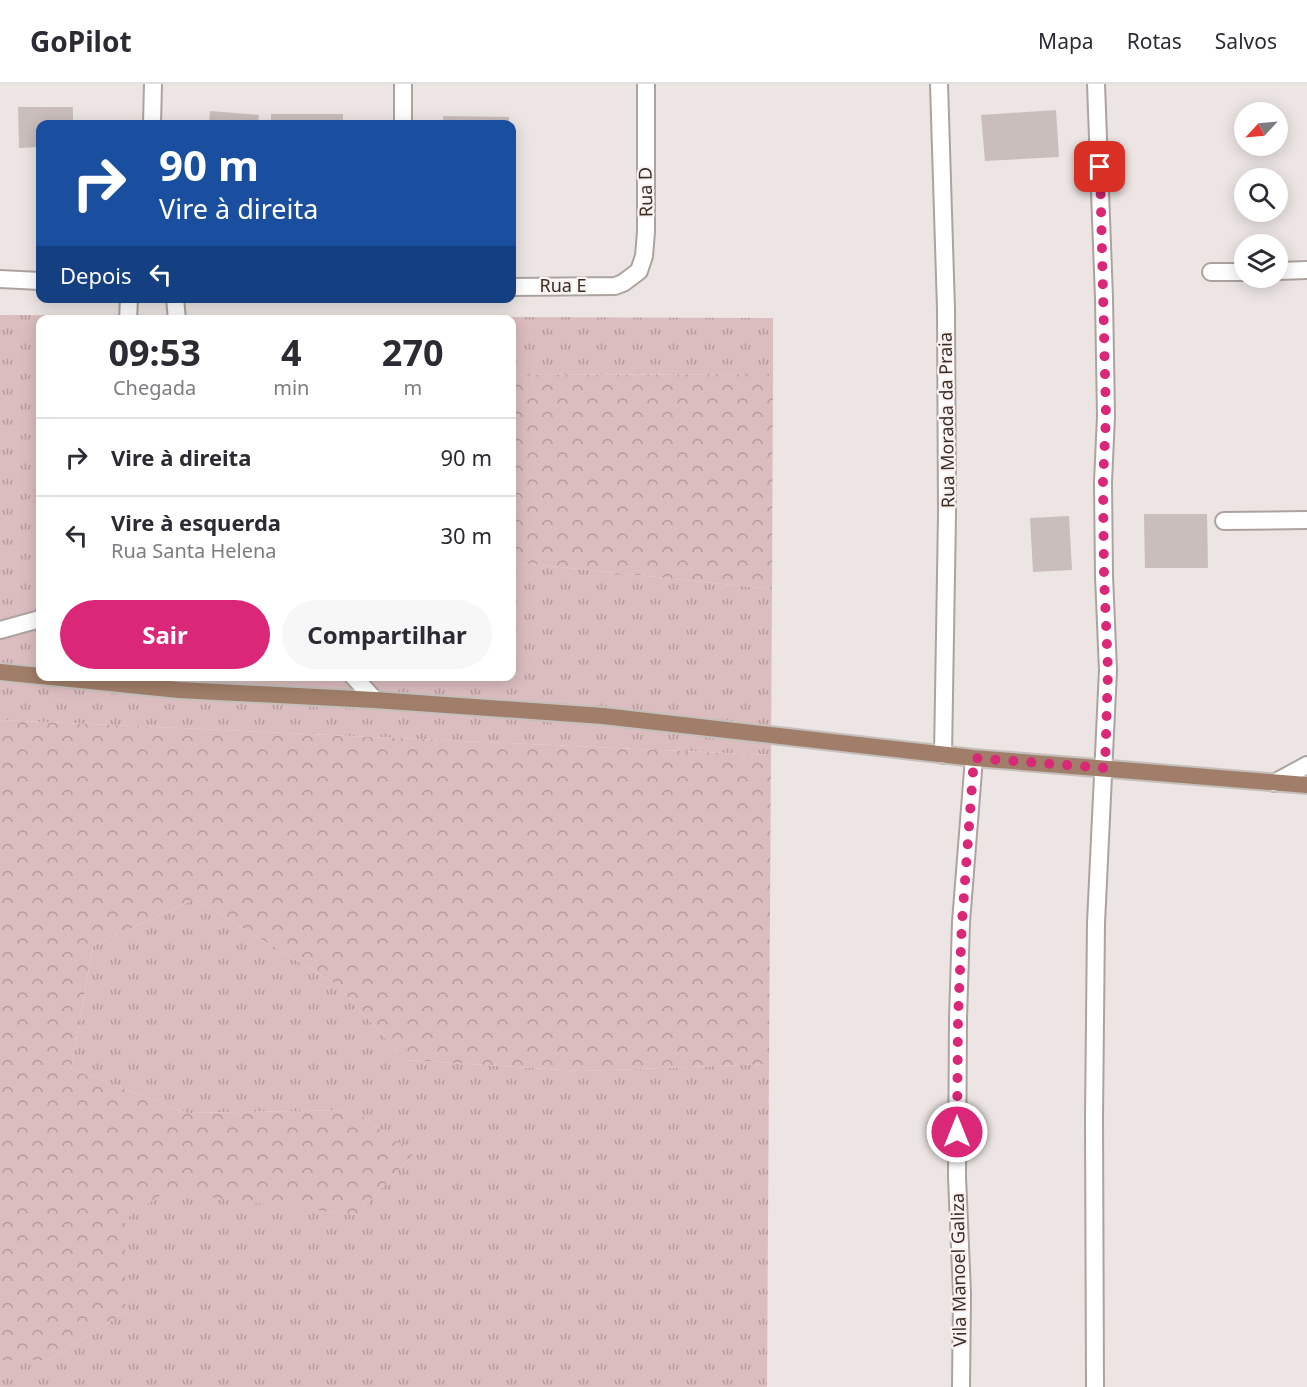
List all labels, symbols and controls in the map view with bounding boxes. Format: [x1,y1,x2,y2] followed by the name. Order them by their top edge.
[30,22,132,60] text: GoPilot
[1038,27,1094,55] text: Mapa
[1127,27,1182,55] text: Rotas
[1215,27,1277,55] text: Salvos
[1234,102,1288,156] north arrow
[1234,102,1288,288] map controls
[159,136,259,193] text: 90 m
[1074,141,1125,192] pin
[60,144,138,222] icon: right
[1083,150,1116,183] icon: arrive
[633,167,657,217] street label: Rua D
[1234,168,1288,222] button: search
[159,190,318,227] text: Vire à direita
[1234,234,1288,288] button: layers
[144,258,177,291] icon: left
[60,260,132,290] text: Depois
[539,273,587,297] street label: Rua E
[108,328,201,377] text: 09:53
[281,328,302,377] text: 4
[382,328,444,377] text: 270
[932,332,960,508] street label: Rua Morada da Praia
[113,374,196,401] text: Chegada
[273,374,309,401] text: min
[403,374,422,401] text: m
[60,441,93,474] icon: right
[111,442,251,472] text: Vire à direita
[441,442,492,472] text: 90 m
[111,507,281,537] text: Vire à esquerda
[60,519,93,552] icon: left
[441,520,492,550] text: 30 m
[111,537,277,564] text: Rua Santa Helena
[60,600,270,669] button: Sair
[282,600,492,669] button: Compartilhar
[925,1100,989,1164] position arrow
[945,1193,971,1347] street label: Vila Manoel Galiza

